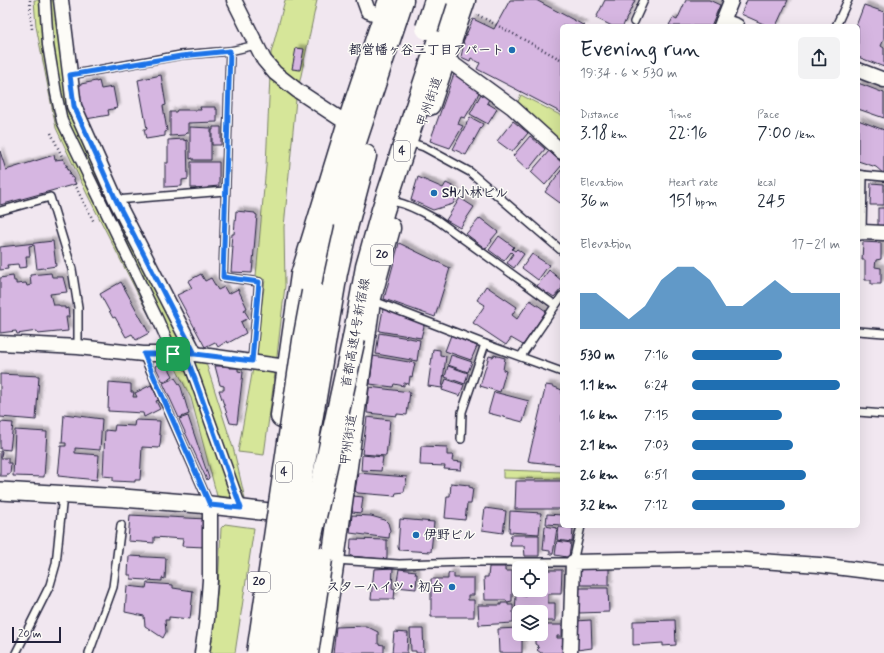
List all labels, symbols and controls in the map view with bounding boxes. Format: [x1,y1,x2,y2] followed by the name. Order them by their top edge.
[580,36,700,64] text: Evening run
[798,37,840,79] button: share
[348,42,504,59] place label: 都営幡ヶ谷二丁目アパート
[507,45,517,55] marker: 都営幡ヶ谷二丁目アパート
[580,65,677,82] text: 19:34 · 6 × 530 m
[413,75,447,129] street label: 甲州街道
[580,108,619,122] text: Distance
[669,108,692,122] text: Time
[757,108,779,122] text: Pace
[580,122,608,144] text: 3.18
[669,122,708,144] text: 22:16
[757,122,791,144] text: 7:00
[608,128,627,142] text: km
[791,128,815,142] text: /km
[394,141,410,161] road number: 4
[580,176,623,190] text: Elevation
[669,176,718,190] text: Heart rate
[757,176,776,190] text: kcal
[442,185,508,202] place label: SH小林ビル
[429,188,439,198] marker: SH小林ビル
[580,190,597,212] text: 36
[669,190,692,212] text: 151
[757,190,785,212] text: 245
[597,196,609,210] text: m
[692,196,717,210] text: bpm
[580,236,631,253] text: Elevation
[792,236,840,253] text: 17–21 m
[371,245,393,265] road number: 20
[338,276,374,389] street label: 首都高速4号新宿線
[156,337,190,371] pin
[162,343,184,365] icon: arrive
[580,347,615,364] text: 530 m
[644,347,668,364] text: 7:16
[580,377,617,394] text: 1.1 km
[644,377,668,394] text: 6:24
[580,407,618,424] text: 1.6 km
[644,407,668,424] text: 7:15
[337,413,361,467] street label: 甲州街道
[580,437,617,454] text: 2.1 km
[644,437,668,454] text: 7:03
[276,462,292,482] road number: 4
[580,467,618,484] text: 2.6 km
[644,467,668,484] text: 6:51
[580,497,617,514] text: 3.2 km
[644,497,668,514] text: 7:12
[424,527,476,544] place label: 伊野ビル
[411,530,421,540] marker: 伊野ビル
[512,561,548,641] map controls
[512,561,548,597] button: locate
[248,572,270,592] road number: 20
[327,579,444,596] place label: スターハイツ・初台
[447,582,457,592] marker: スターハイツ・初台
[512,605,548,641] button: layers
[12,625,61,644] scale bar
[18,627,41,641] text: 20 m

